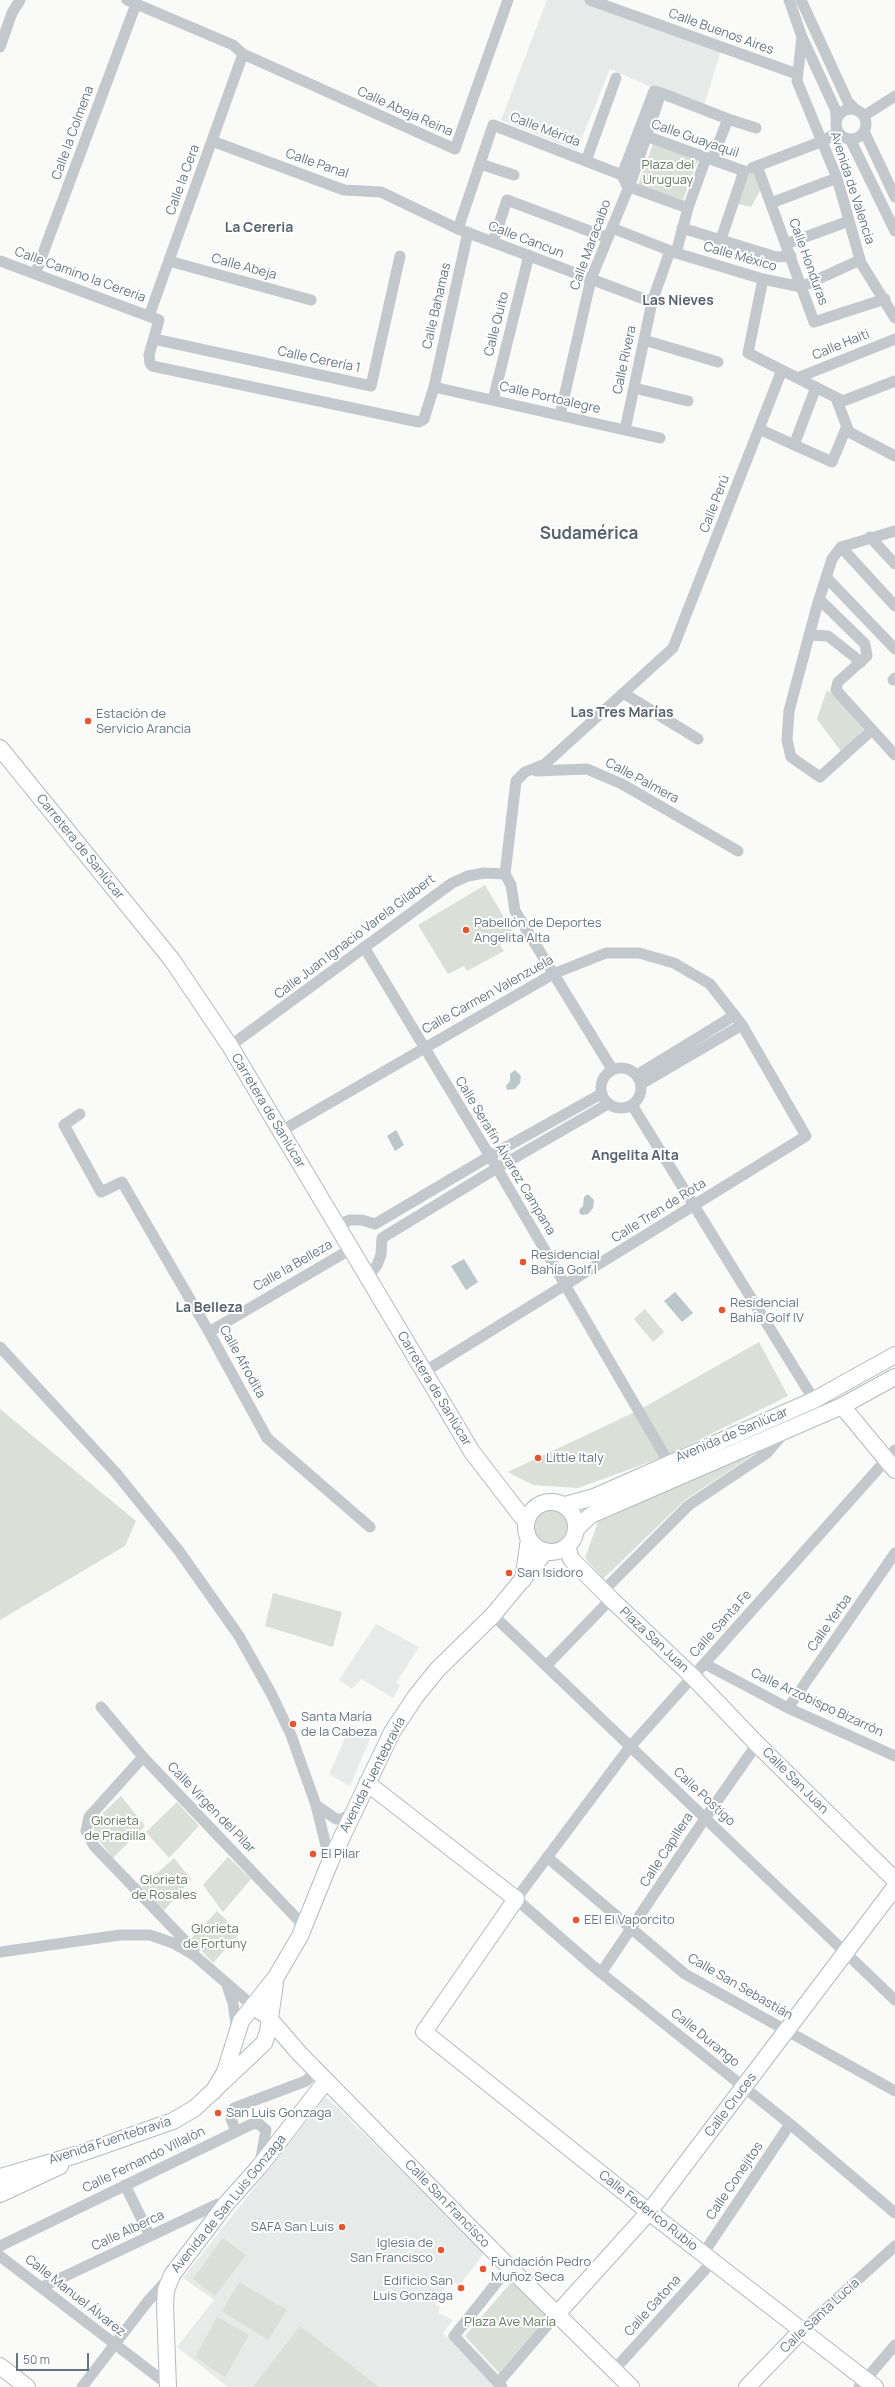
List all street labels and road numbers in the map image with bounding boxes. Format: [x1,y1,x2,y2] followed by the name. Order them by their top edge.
[666,6,776,58] street label: Calle Buenos Aires
[49,84,97,182] street label: Calle la Colmena
[355,84,455,140] street label: Calle Abeja Reina
[508,109,582,151] street label: Calle Mérida
[649,117,741,161] street label: Calle Guayaquil
[826,130,878,246] street label: Avenida de Valencia
[163,142,203,218] street label: Calle la Cera
[283,146,351,182] street label: Calle Panal
[567,198,615,292] street label: Calle Maracaibo
[785,217,831,307] street label: Calle Honduras
[486,218,566,262] street label: Calle Cancun
[701,239,779,275] street label: Calle México
[12,244,148,306] street label: Calle Camino la Cerería
[210,251,278,283] street label: Calle Abeja
[420,261,454,351] street label: Calle Bahamas
[481,290,513,358] street label: Calle Quito
[610,324,640,396] street label: Calle Rivera
[810,326,872,364] street label: Calle Haiti
[276,344,362,376] street label: Calle Cerería 1
[498,379,602,417] street label: Calle Portoalegre
[697,473,733,535] street label: Calle Perú
[603,755,681,807] street label: Calle Palmera
[33,791,127,903] street label: Carretera de Sanlúcar
[272,871,438,1003] street label: Calle Juan Ignacio Varela Gilabert
[420,952,556,1038] street label: Calle Carmen Valenzuela
[228,1051,308,1171] street label: Carretera de Sanlúcar
[451,1074,559,1238] street label: Calle Serafín Álvarez Campana
[609,1176,709,1246] street label: Calle Tren de Rota
[251,1237,335,1295] street label: Calle la Belleza
[216,1323,268,1401] street label: Calle Afrodita
[394,1329,474,1449] street label: Carretera de Sanlúcar
[674,1404,790,1466] street label: Avenida de Sanlúcar
[687,1587,755,1661] street label: Calle Santa Fe
[805,1591,855,1655] street label: Calle Yerba
[616,1604,692,1676] street label: Plaza San Juan
[748,1665,886,1741] street label: Calle Arzobispo Bizarrón
[337,1715,409,1835] street label: Avenida Fuentebravía
[759,1745,831,1817] street label: Calle San Juan
[164,1759,258,1857] street label: Calle Virgen del Pilar
[670,1764,738,1830] street label: Calle Postigo
[637,1810,697,1890] street label: Calle Capillera
[685,1951,795,2023] street label: Calle San Sebastián
[667,2006,743,2070] street label: Calle Durango
[702,2070,760,2140] street label: Calle Cruces
[47,2114,173,2168] street label: Avenida Fuentebravía
[80,2124,208,2196] street label: Calle Fernando Villalón
[168,2132,290,2276] street label: Avenida de San Luis Gonzaga
[703,2139,767,2223] street label: Calle Conejitos
[401,2157,493,2251] street label: Calle San Francisco
[595,2167,701,2255] street label: Calle Federico Rubio
[89,2207,167,2255] street label: Calle Alberca
[22,2252,128,2340] street label: Calle Manuel Álvarez
[622,2272,684,2340] street label: Calle Gatona
[777,2275,863,2357] street label: Calle Santa Lucía

